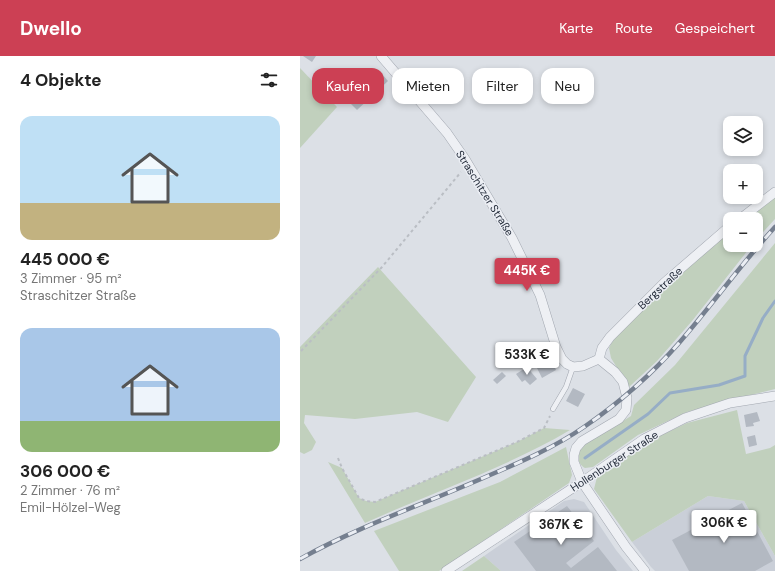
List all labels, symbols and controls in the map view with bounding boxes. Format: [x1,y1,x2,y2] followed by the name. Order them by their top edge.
[20,16,82,41] text: Dwello
[559,19,593,37] text: Karte
[615,19,653,37] text: Route
[675,19,755,37] text: Gespeichert
[312,68,384,104] chip: Kaufen
[392,68,464,104] chip: Mieten
[472,68,533,104] chip: Filter
[541,68,594,104] chip: Neu
[20,69,102,91] text: 4 Objekte
[258,69,280,91] icon: filters
[723,116,763,252] map controls
[723,116,763,156] button: layers
[114,142,186,214] icon: home
[453,148,517,238] street label: Straschitzer Straße
[723,164,763,204] button: +
[723,212,763,252] button: −
[20,248,110,270] text: 445 000 €
[494,258,560,292] pin: 445K €
[504,262,550,279] text: 445K €
[635,264,685,312] street label: Bergstraße
[20,270,122,287] text: 3 Zimmer · 95 m²
[20,287,136,304] text: Straschitzer Straße
[494,342,560,376] pin: 533K €
[504,346,550,363] text: 533K €
[114,354,186,426] icon: home
[567,427,661,495] street label: Hollenburger Straße
[20,460,110,482] text: 306 000 €
[20,482,120,499] text: 2 Zimmer · 76 m²
[20,499,121,516] text: Emil-Hölzel-Weg
[691,510,757,544] pin: 306K €
[528,512,594,546] pin: 367K €
[700,514,748,531] text: 306K €
[539,516,583,533] text: 367K €

